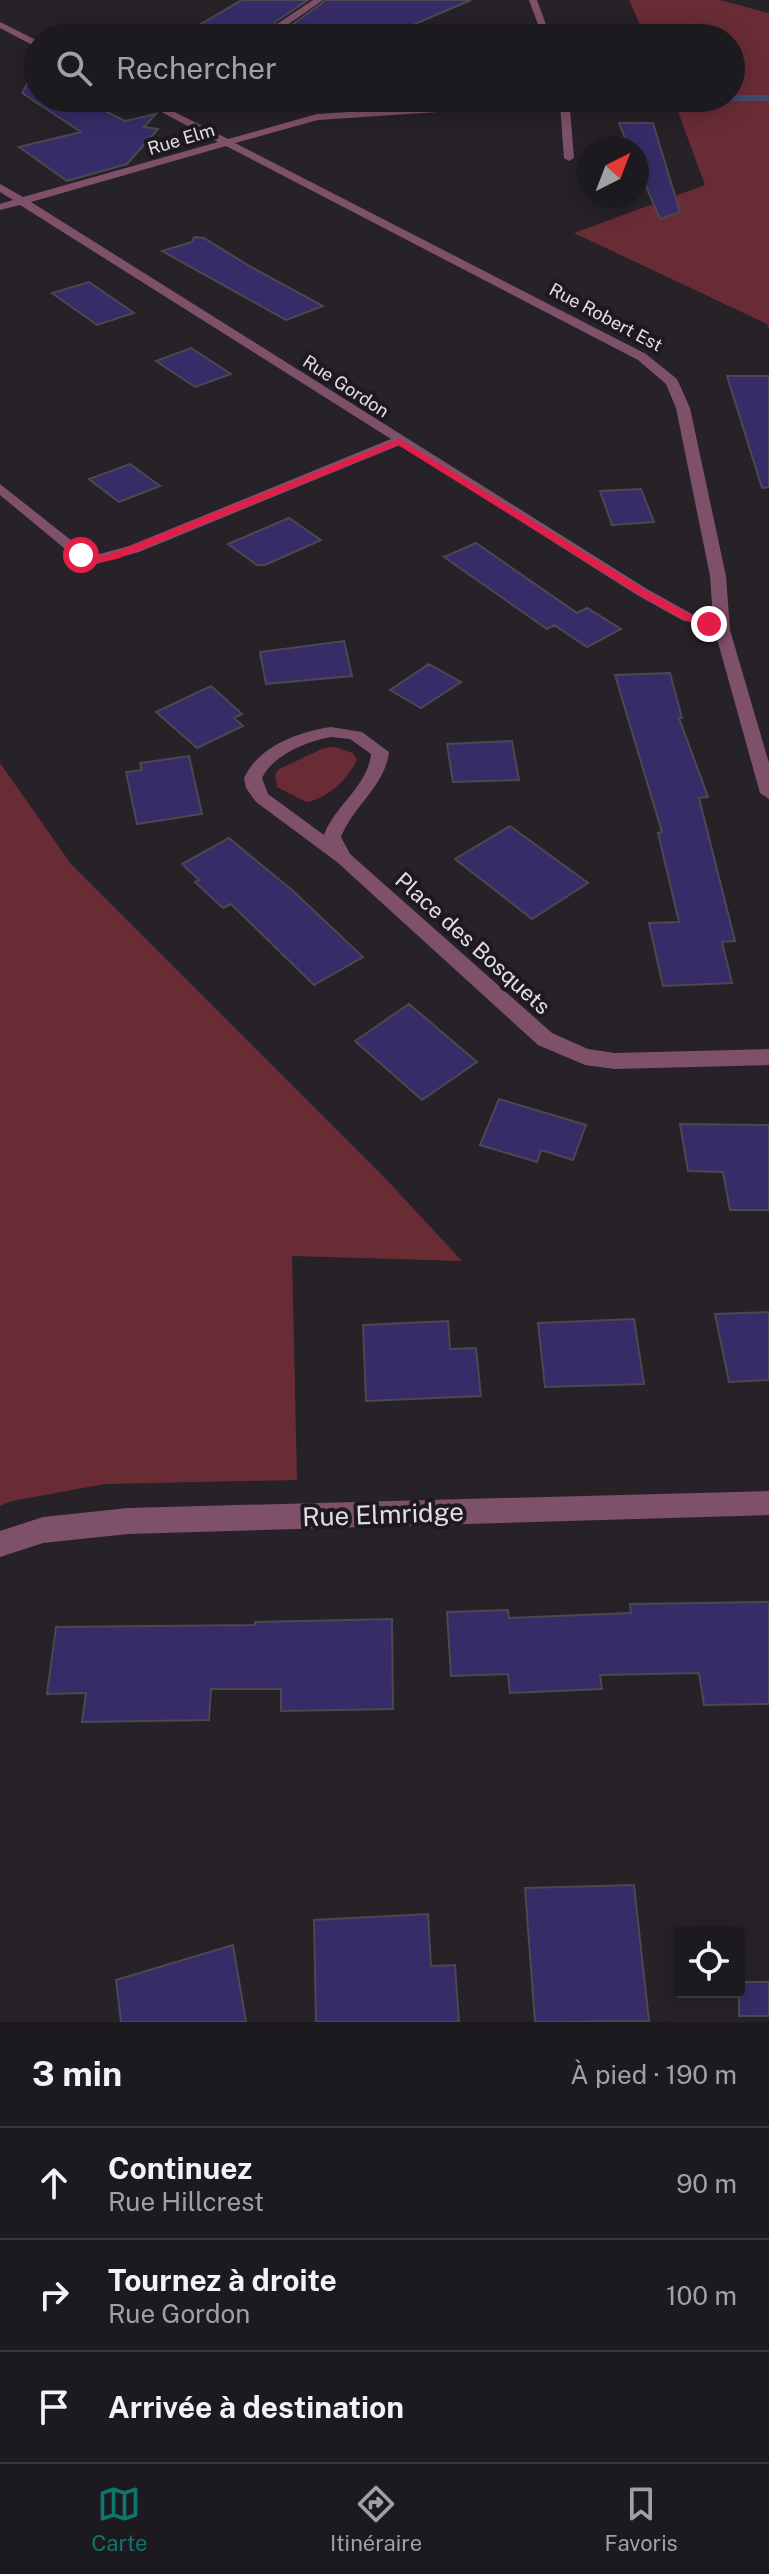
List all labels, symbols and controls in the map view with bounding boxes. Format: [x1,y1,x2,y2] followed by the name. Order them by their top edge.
[24,24,745,112] search box
[52,46,96,90] icon: search
[116,50,277,86] text: Rechercher
[145,119,217,159] street label: Rue Elm
[577,136,649,208] north arrow
[546,278,666,356] street label: Rue Robert Est
[299,350,393,422] street label: Rue Gordon
[63,537,99,573] route start
[691,606,727,642] route end
[390,867,556,1019] street label: Place des Bosquets
[302,1496,464,1532] street label: Rue Elmridge
[673,1926,745,1998] map controls
[673,1926,745,1998] button: locate
[32,2054,122,2094] text: 3 min
[570,2059,737,2090] text: À pied · 190 m
[108,2150,252,2186] text: Continuez
[32,2161,76,2205] icon: ahead
[676,2168,737,2199] text: 90 m
[108,2186,264,2217] text: Rue Hillcrest
[108,2262,337,2298] text: Tournez à droite
[32,2273,76,2317] icon: right
[666,2280,737,2311] text: 100 m
[108,2298,250,2329] text: Rue Gordon
[32,2385,76,2429] icon: arrive
[108,2389,404,2425] text: Arrivée à destination
[91,2482,147,2556] tab: Carte
[330,2482,422,2556] tab: Itinéraire
[605,2482,678,2556] tab: Favoris

